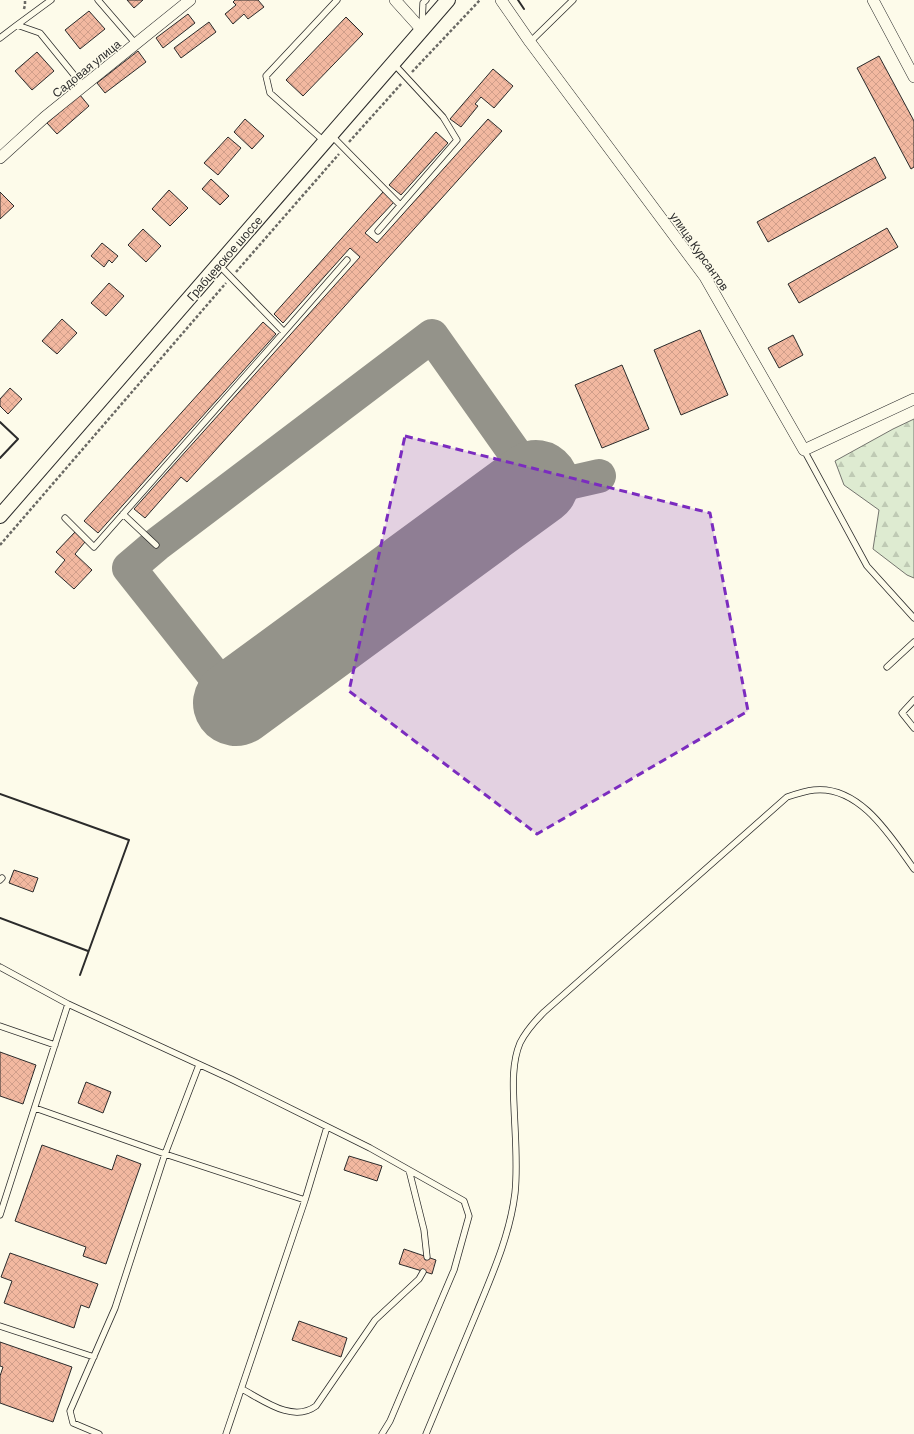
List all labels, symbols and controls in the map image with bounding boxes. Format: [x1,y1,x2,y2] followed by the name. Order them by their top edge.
[49,36,124,101] street label: Садовая улица
[667,209,732,294] street label: улица Курсантов
[183,212,266,304] street label: Грабцевское шоссе

